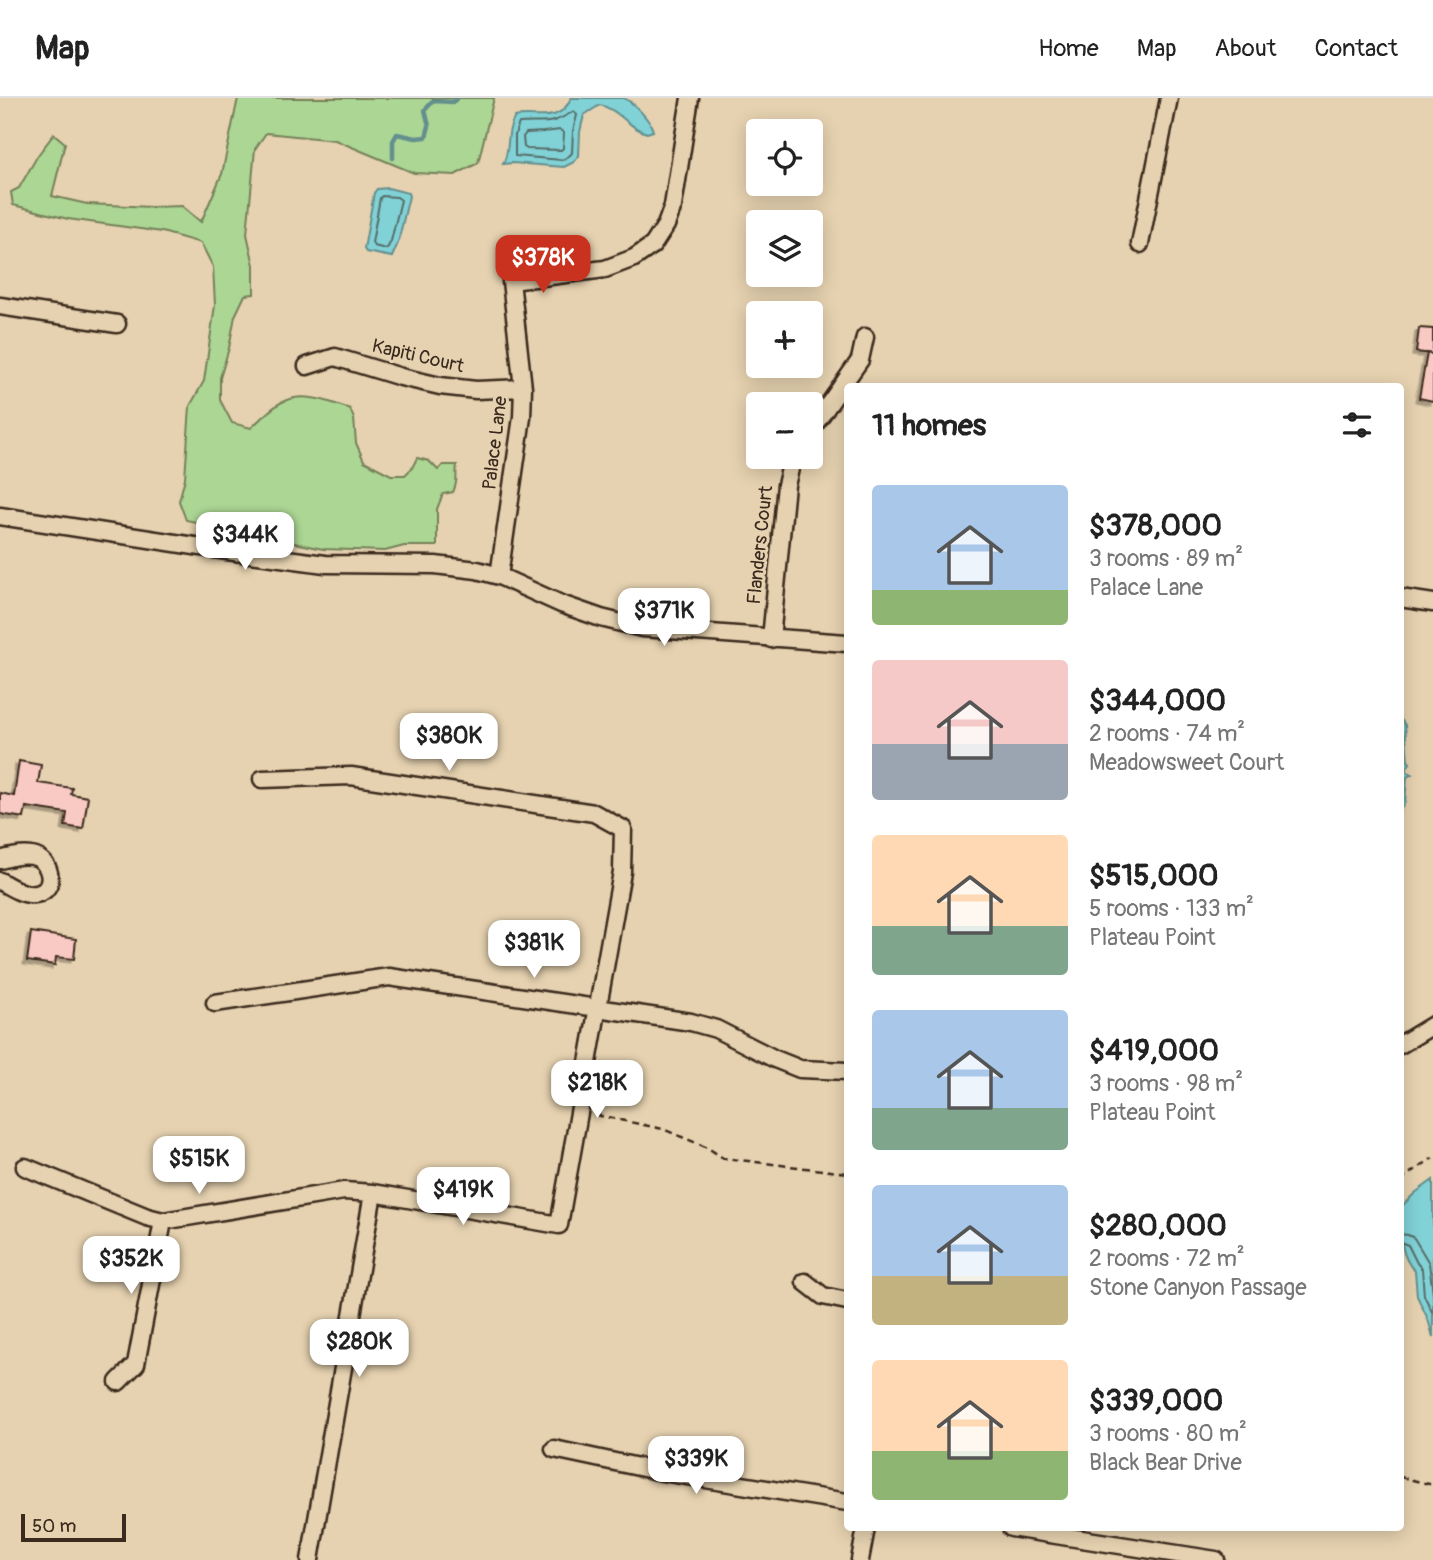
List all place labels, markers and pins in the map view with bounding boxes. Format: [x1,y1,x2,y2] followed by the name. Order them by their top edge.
[494,236,592,295] pin: $378K
[196,512,294,572] pin: $344K
[615,588,713,648] pin: $371K
[400,714,498,773] pin: $380K
[485,920,583,980] pin: $381K
[548,1060,646,1120] pin: $218K
[150,1136,248,1196] pin: $515K
[414,1168,512,1227] pin: $419K
[82,1236,180,1296] pin: $352K
[310,1320,408,1379] pin: $280K
[647,1436,745,1496] pin: $339K

